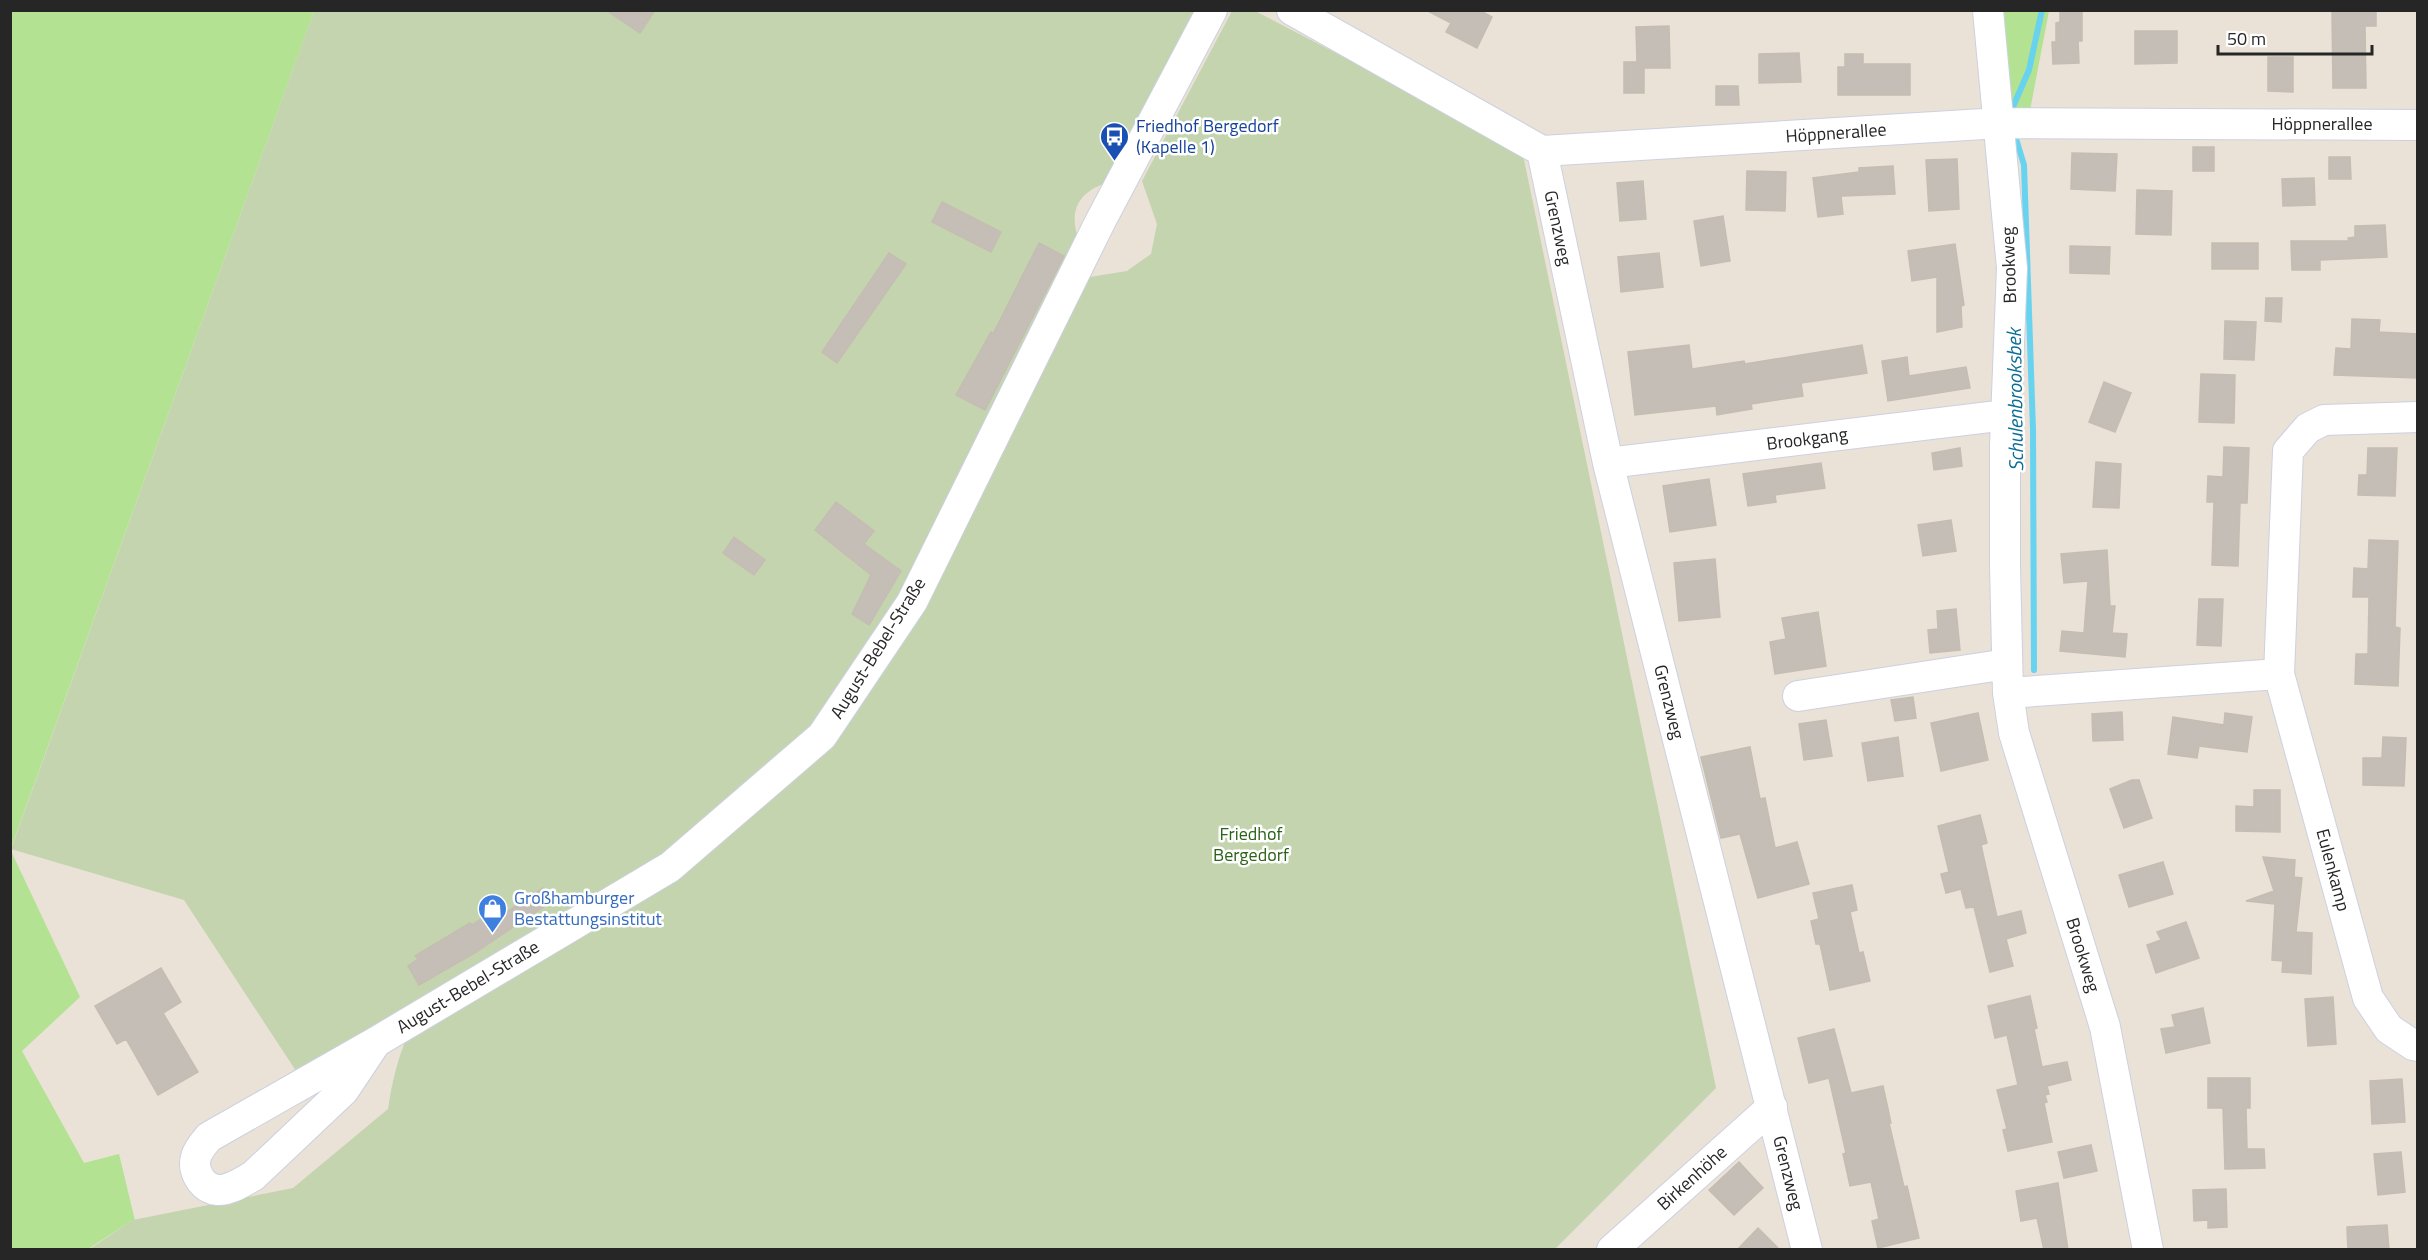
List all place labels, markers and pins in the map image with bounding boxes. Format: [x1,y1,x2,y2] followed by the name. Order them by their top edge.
[1136,112,1279,160] place label: Friedhof Bergedorf (Kapelle 1)
[1099,120,1131,162] bus stop icon: Friedhof Bergedorf (Kapelle 1)
[514,884,662,932] place label: Großhamburger Bestattungsinstitut
[477,892,509,934] shop icon: Großhamburger Bestattungsinstitut

